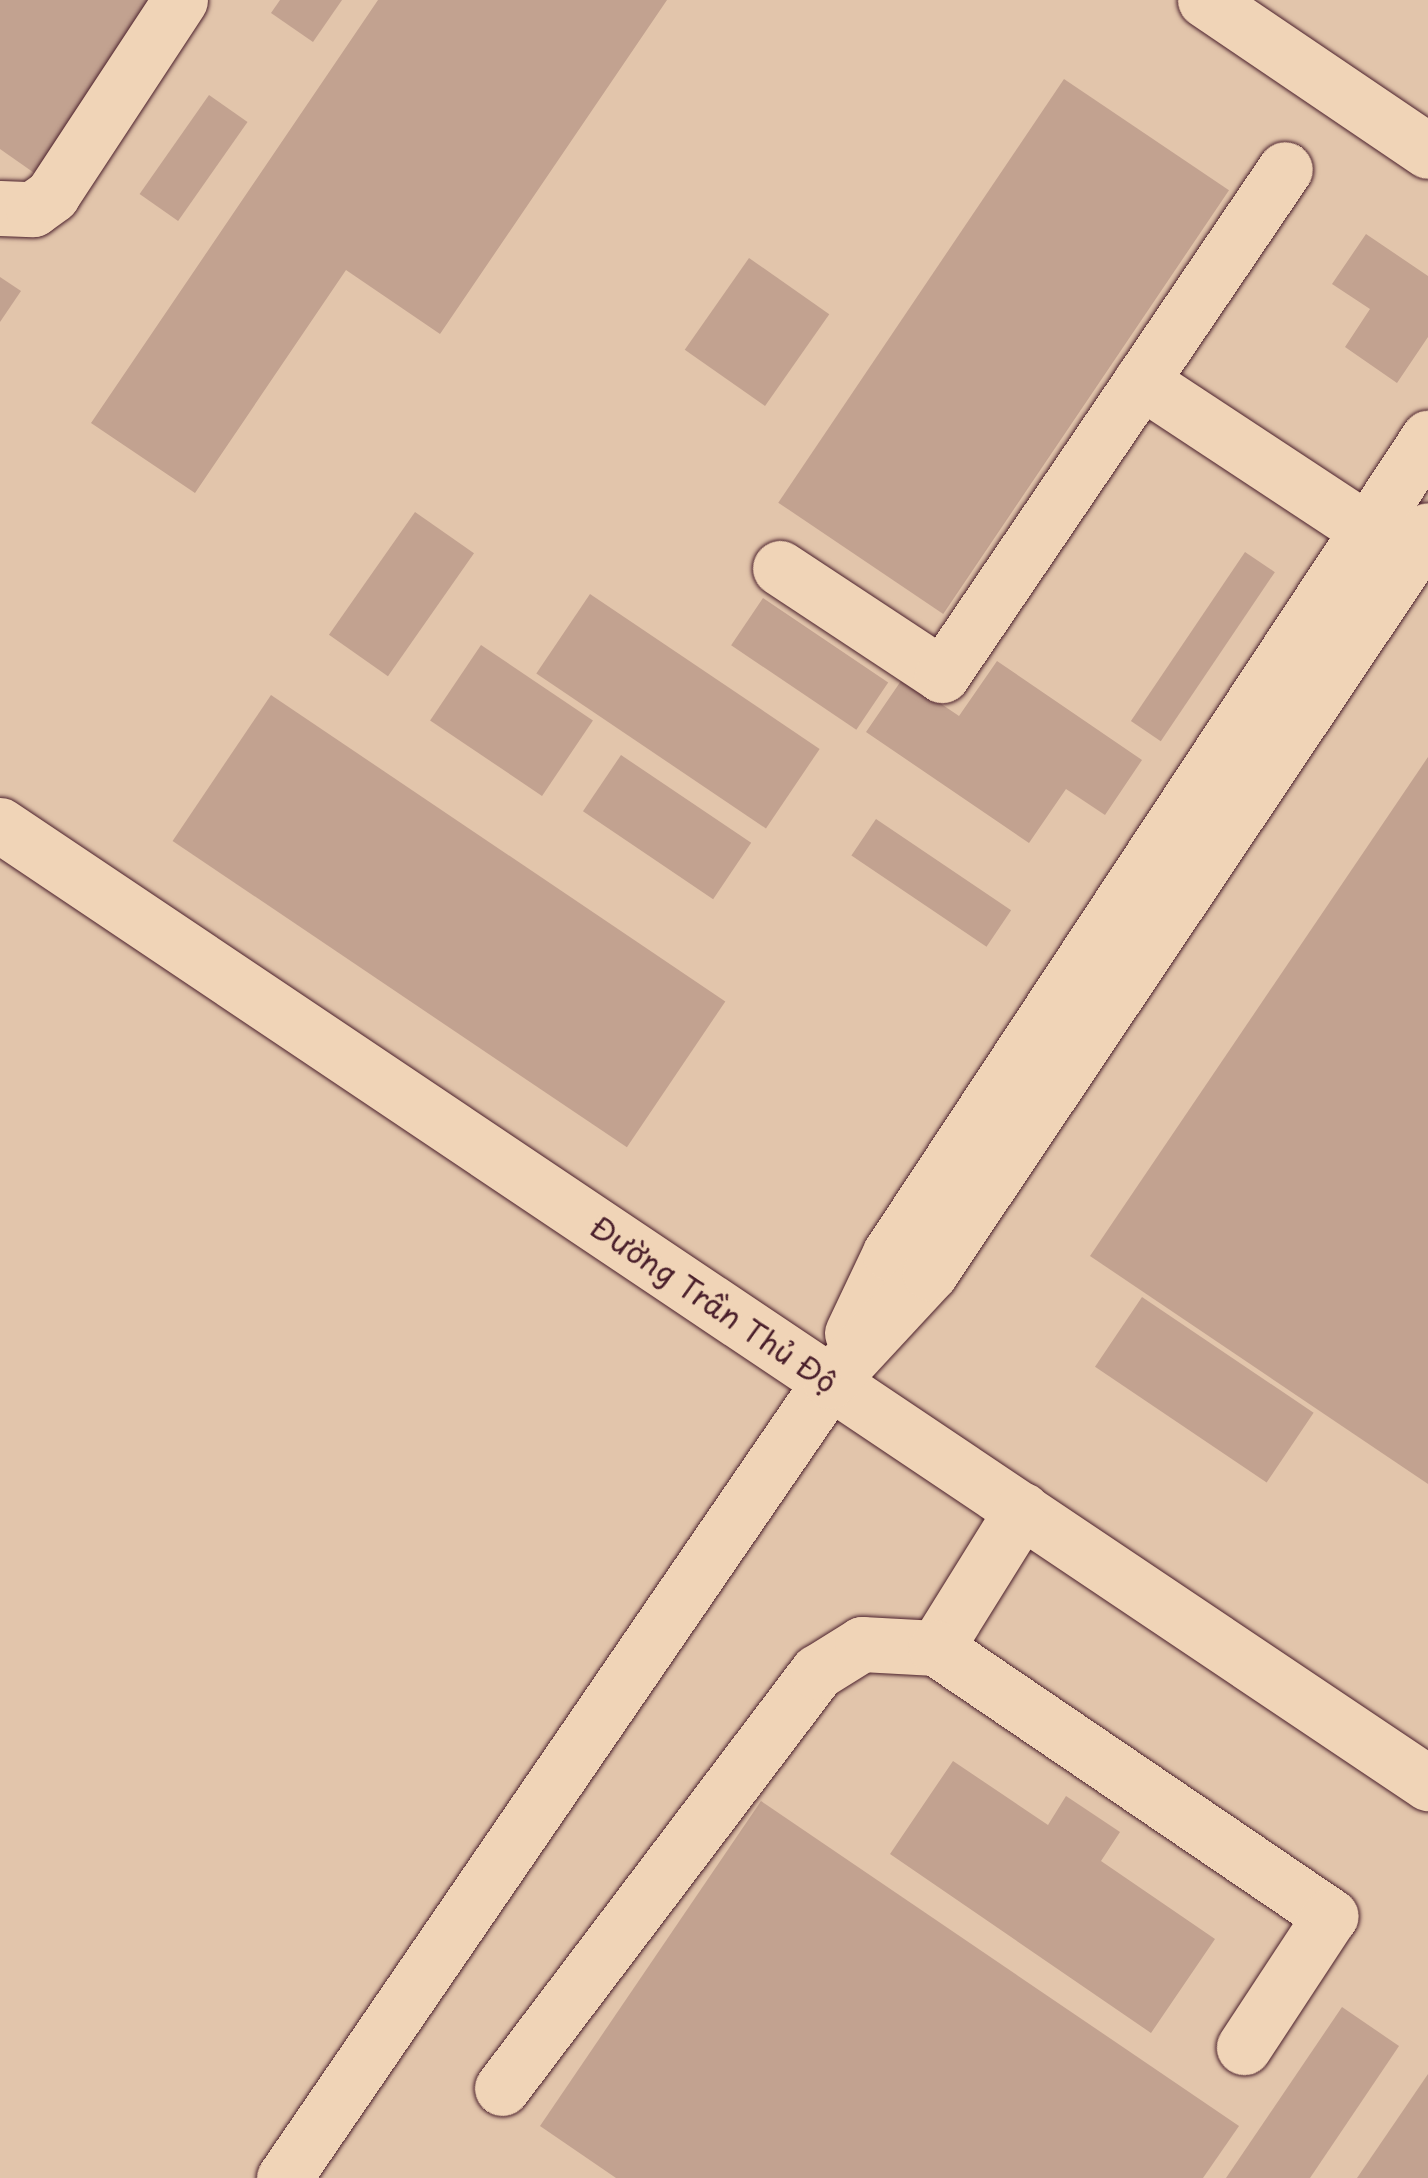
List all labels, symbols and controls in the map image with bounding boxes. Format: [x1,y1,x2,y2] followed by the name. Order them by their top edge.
[584,1209,844,1399] street label: Đường Trần Thủ Độ

